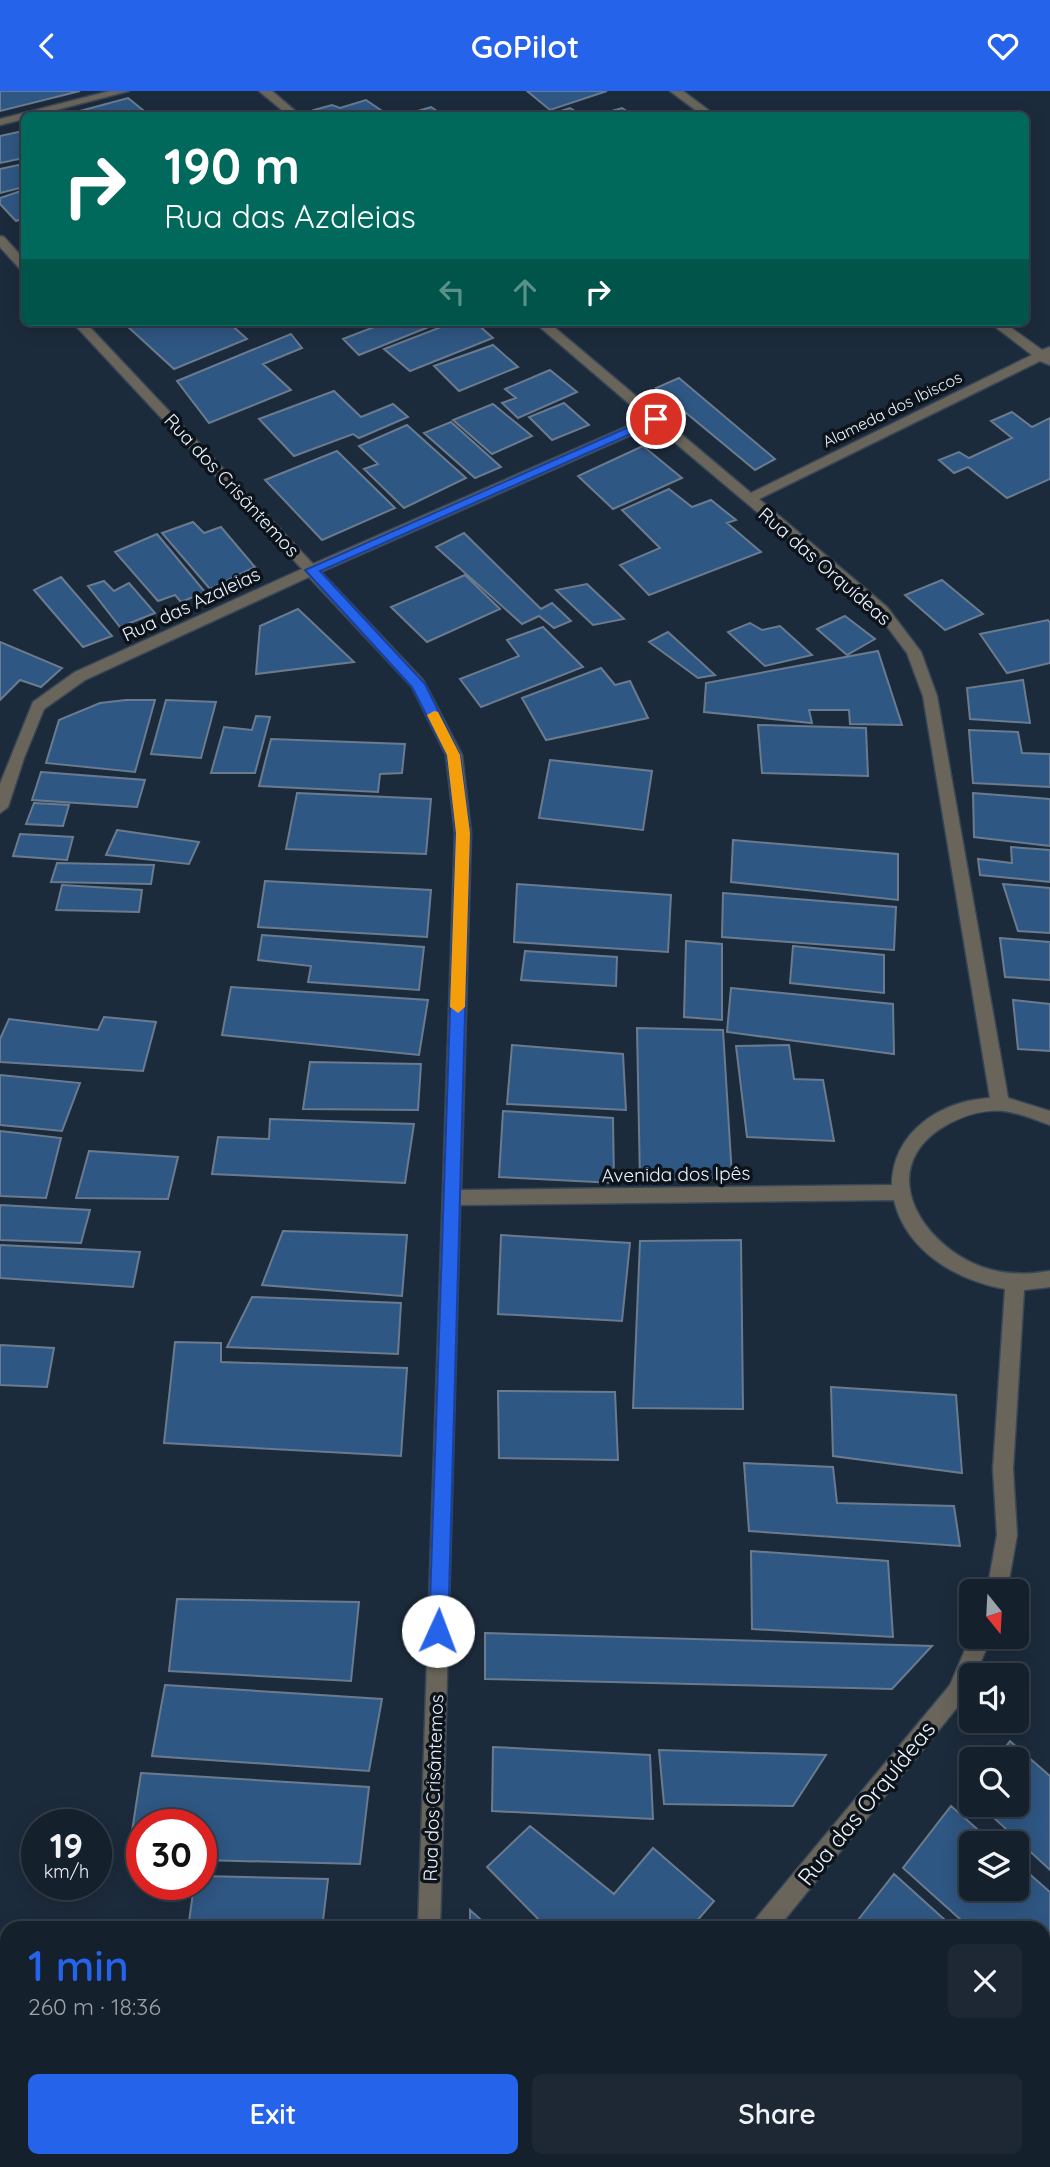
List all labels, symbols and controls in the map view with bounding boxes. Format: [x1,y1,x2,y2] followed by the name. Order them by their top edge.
[471,26,579,66] text: GoPilot
[28,27,66,65] icon: back
[984,27,1022,65] icon: heart
[164,135,300,196] text: 190 m
[49,140,140,231] icon: right
[164,196,416,236] text: Rua das Azaleias
[433,273,471,311] icon: left
[506,273,544,311] icon: ahead
[579,273,617,311] icon: right
[819,367,965,451] street label: Alameda dos Ibiscos
[626,389,686,449] pin
[637,400,675,438] icon: arrive
[159,408,305,562] street label: Rua dos Crisântemos
[754,502,896,630] street label: Rua das Orquídeas
[118,561,264,646] street label: Rua das Azaleias
[601,1161,751,1187] street label: Avenida dos Ipês
[959,1579,1029,1649] north arrow
[959,1579,1029,1901] map controls
[401,1594,475,1668] position arrow
[959,1663,1029,1733] button: sound
[418,1694,448,1882] street label: Rua dos Crisântemos
[791,1715,941,1891] street label: Rua das Orquídeas
[959,1747,1029,1817] button: search
[126,1809,217,1900] speed limit sign: 30
[50,1823,83,1867] text: 19
[959,1831,1029,1901] button: layers
[44,1860,89,1883] text: km/h
[28,1939,129,1992] text: 1 min
[948,1944,1022,2018] button: close
[28,1992,161,2021] text: 260 m · 18:36
[28,2074,518,2154] button: Exit
[532,2074,1022,2154] button: Share

